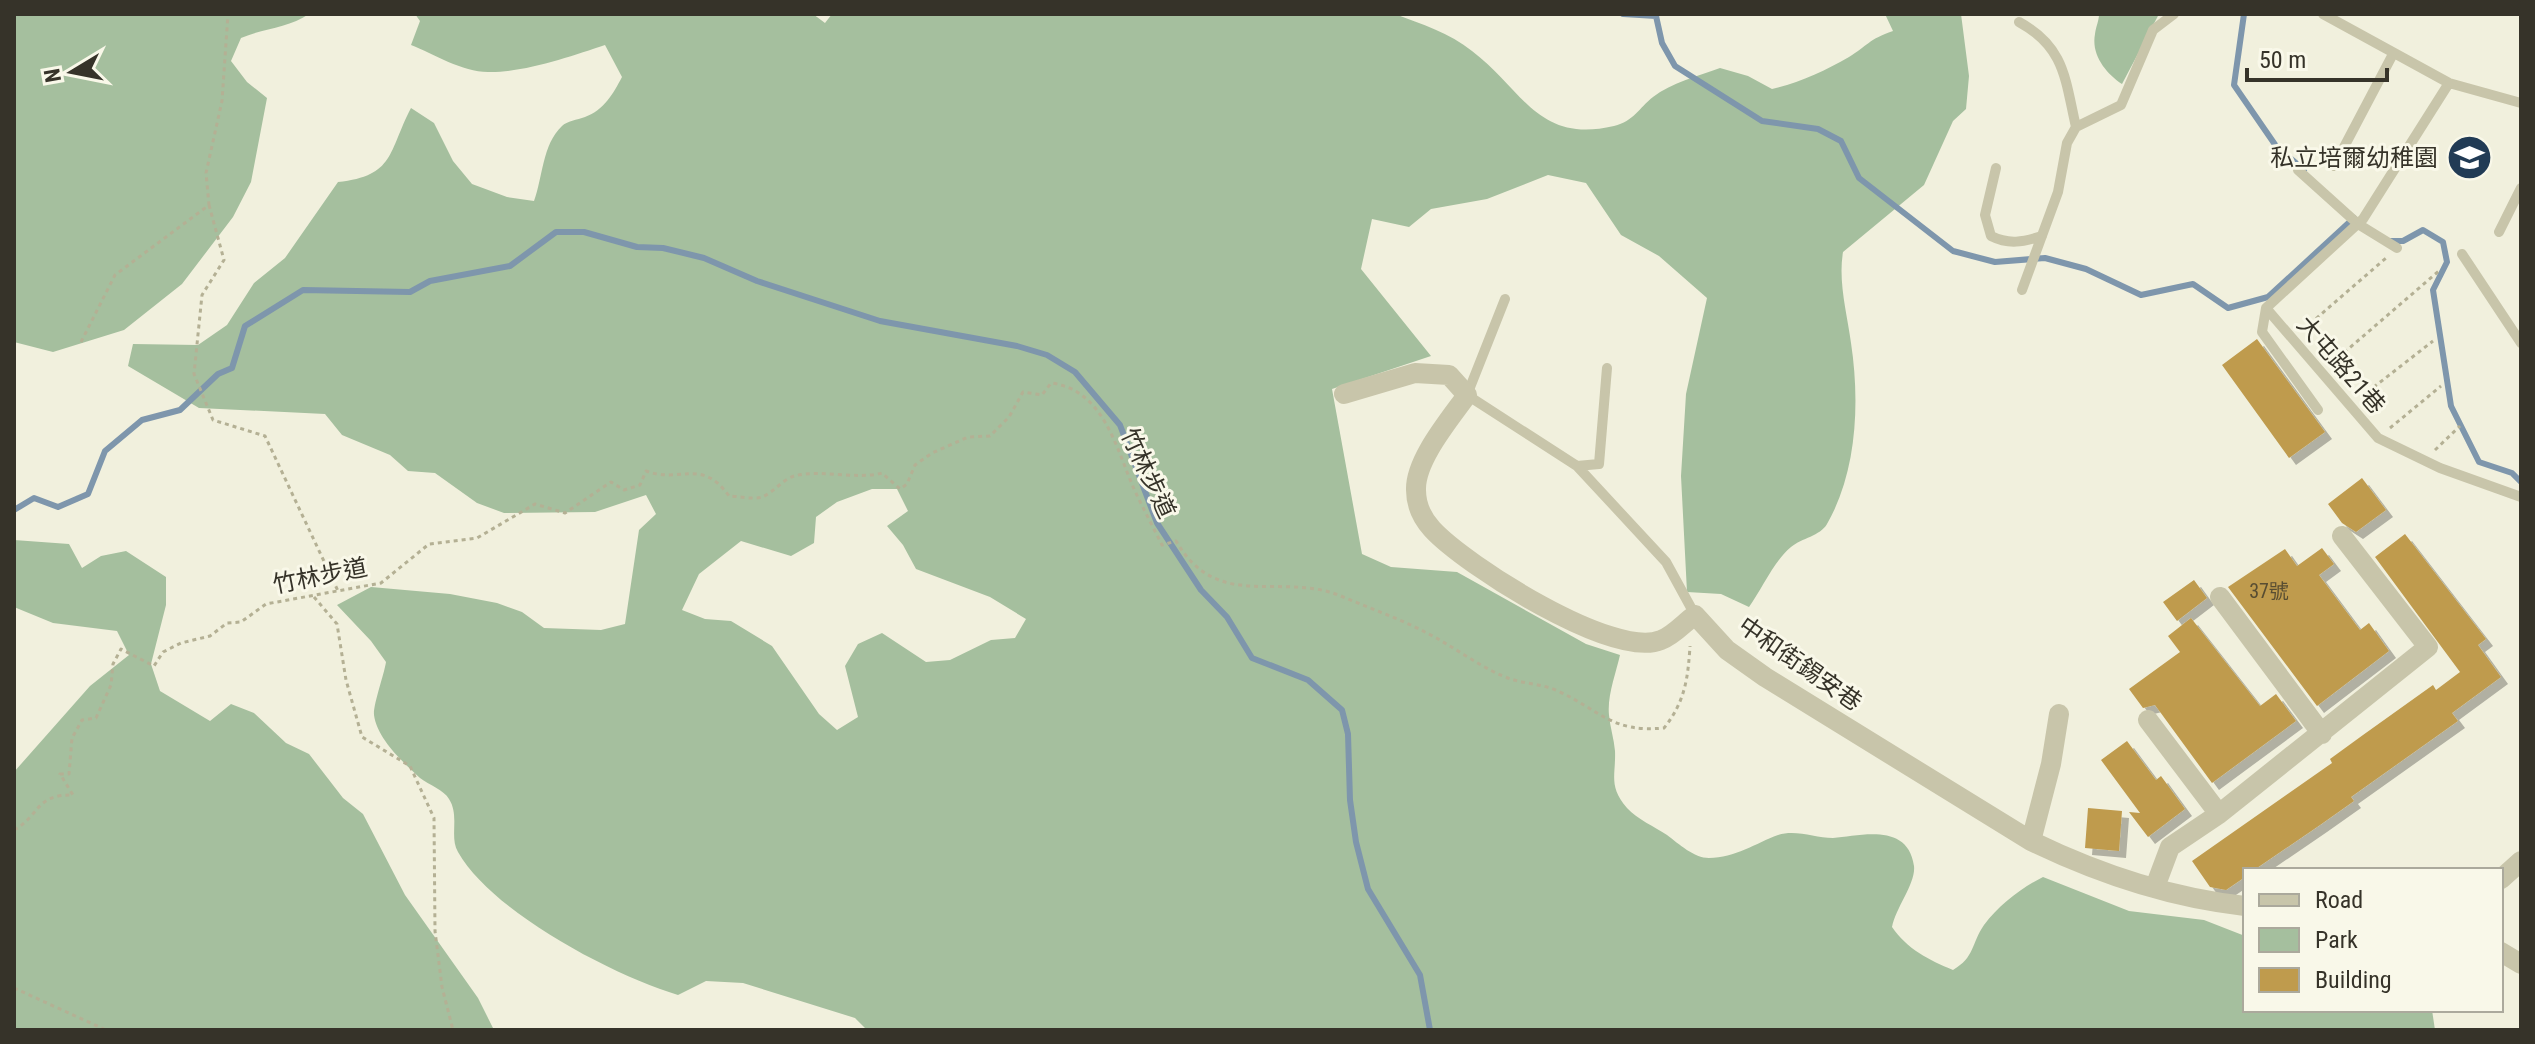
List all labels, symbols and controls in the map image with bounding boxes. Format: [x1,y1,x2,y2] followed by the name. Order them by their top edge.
[32,32,112,112] north arrow
[2247,32,2387,82] scale bar
[2259,46,2306,74] text: 50 m
[39,67,66,84] text: N
[2445,134,2493,182] school or university icon: 私立培爾幼稚園
[2270,144,2438,172] place label: 私立培爾幼稚園
[2291,311,2391,419] street label: 大屯路21巷
[1115,424,1181,522] street label: 竹林步道
[270,553,370,599] street label: 竹林步道
[2249,579,2289,603] house number: 37號
[1733,611,1867,717] street label: 中和街錫安巷
[2243,868,2503,1012] legend
[2315,886,2363,914] text: Road
[2315,926,2358,954] text: Park
[2315,966,2392,994] text: Building

